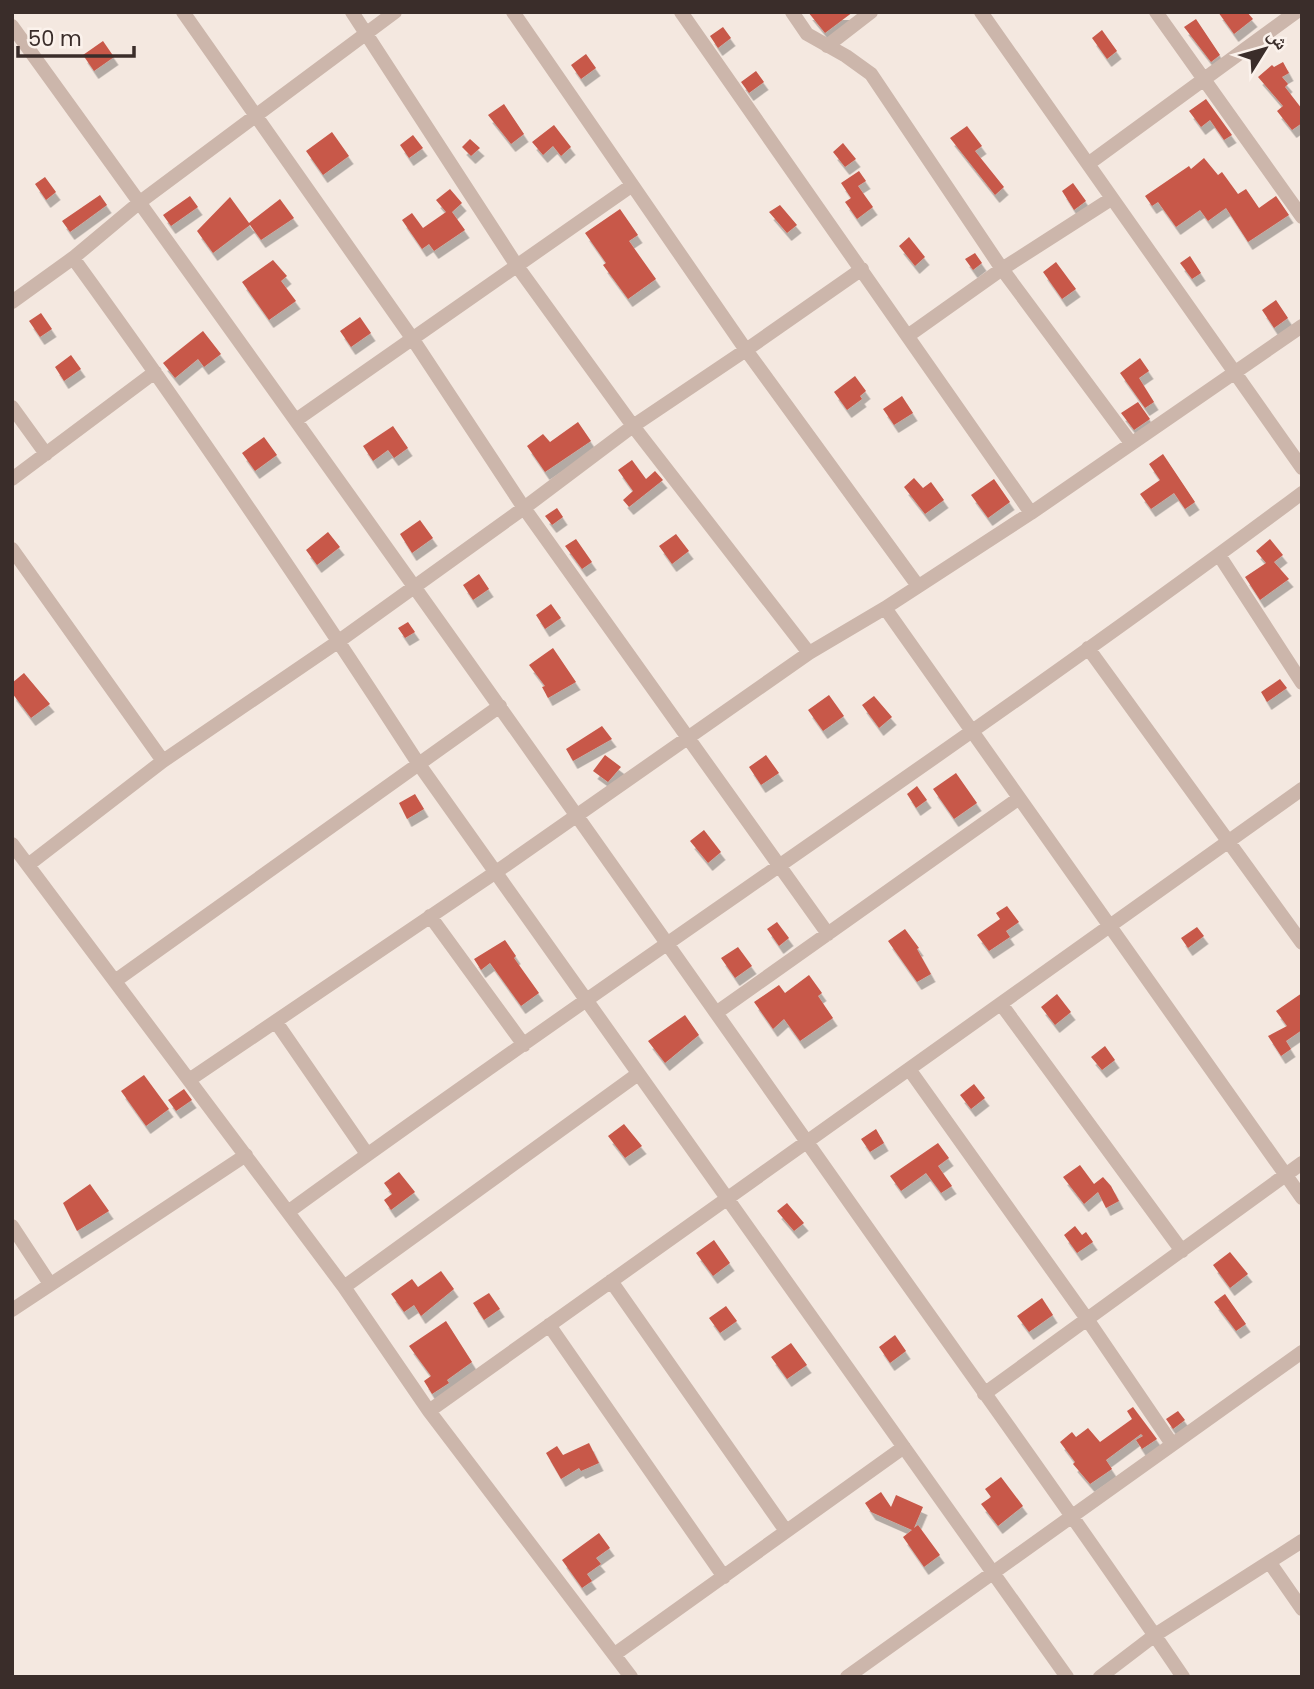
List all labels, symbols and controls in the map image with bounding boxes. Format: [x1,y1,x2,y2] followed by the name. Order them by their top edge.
[18,14,133,58] scale bar
[1230,14,1300,84] north arrow
[1261,23,1295,55] text: ش
[28,24,82,53] text: 50 m

